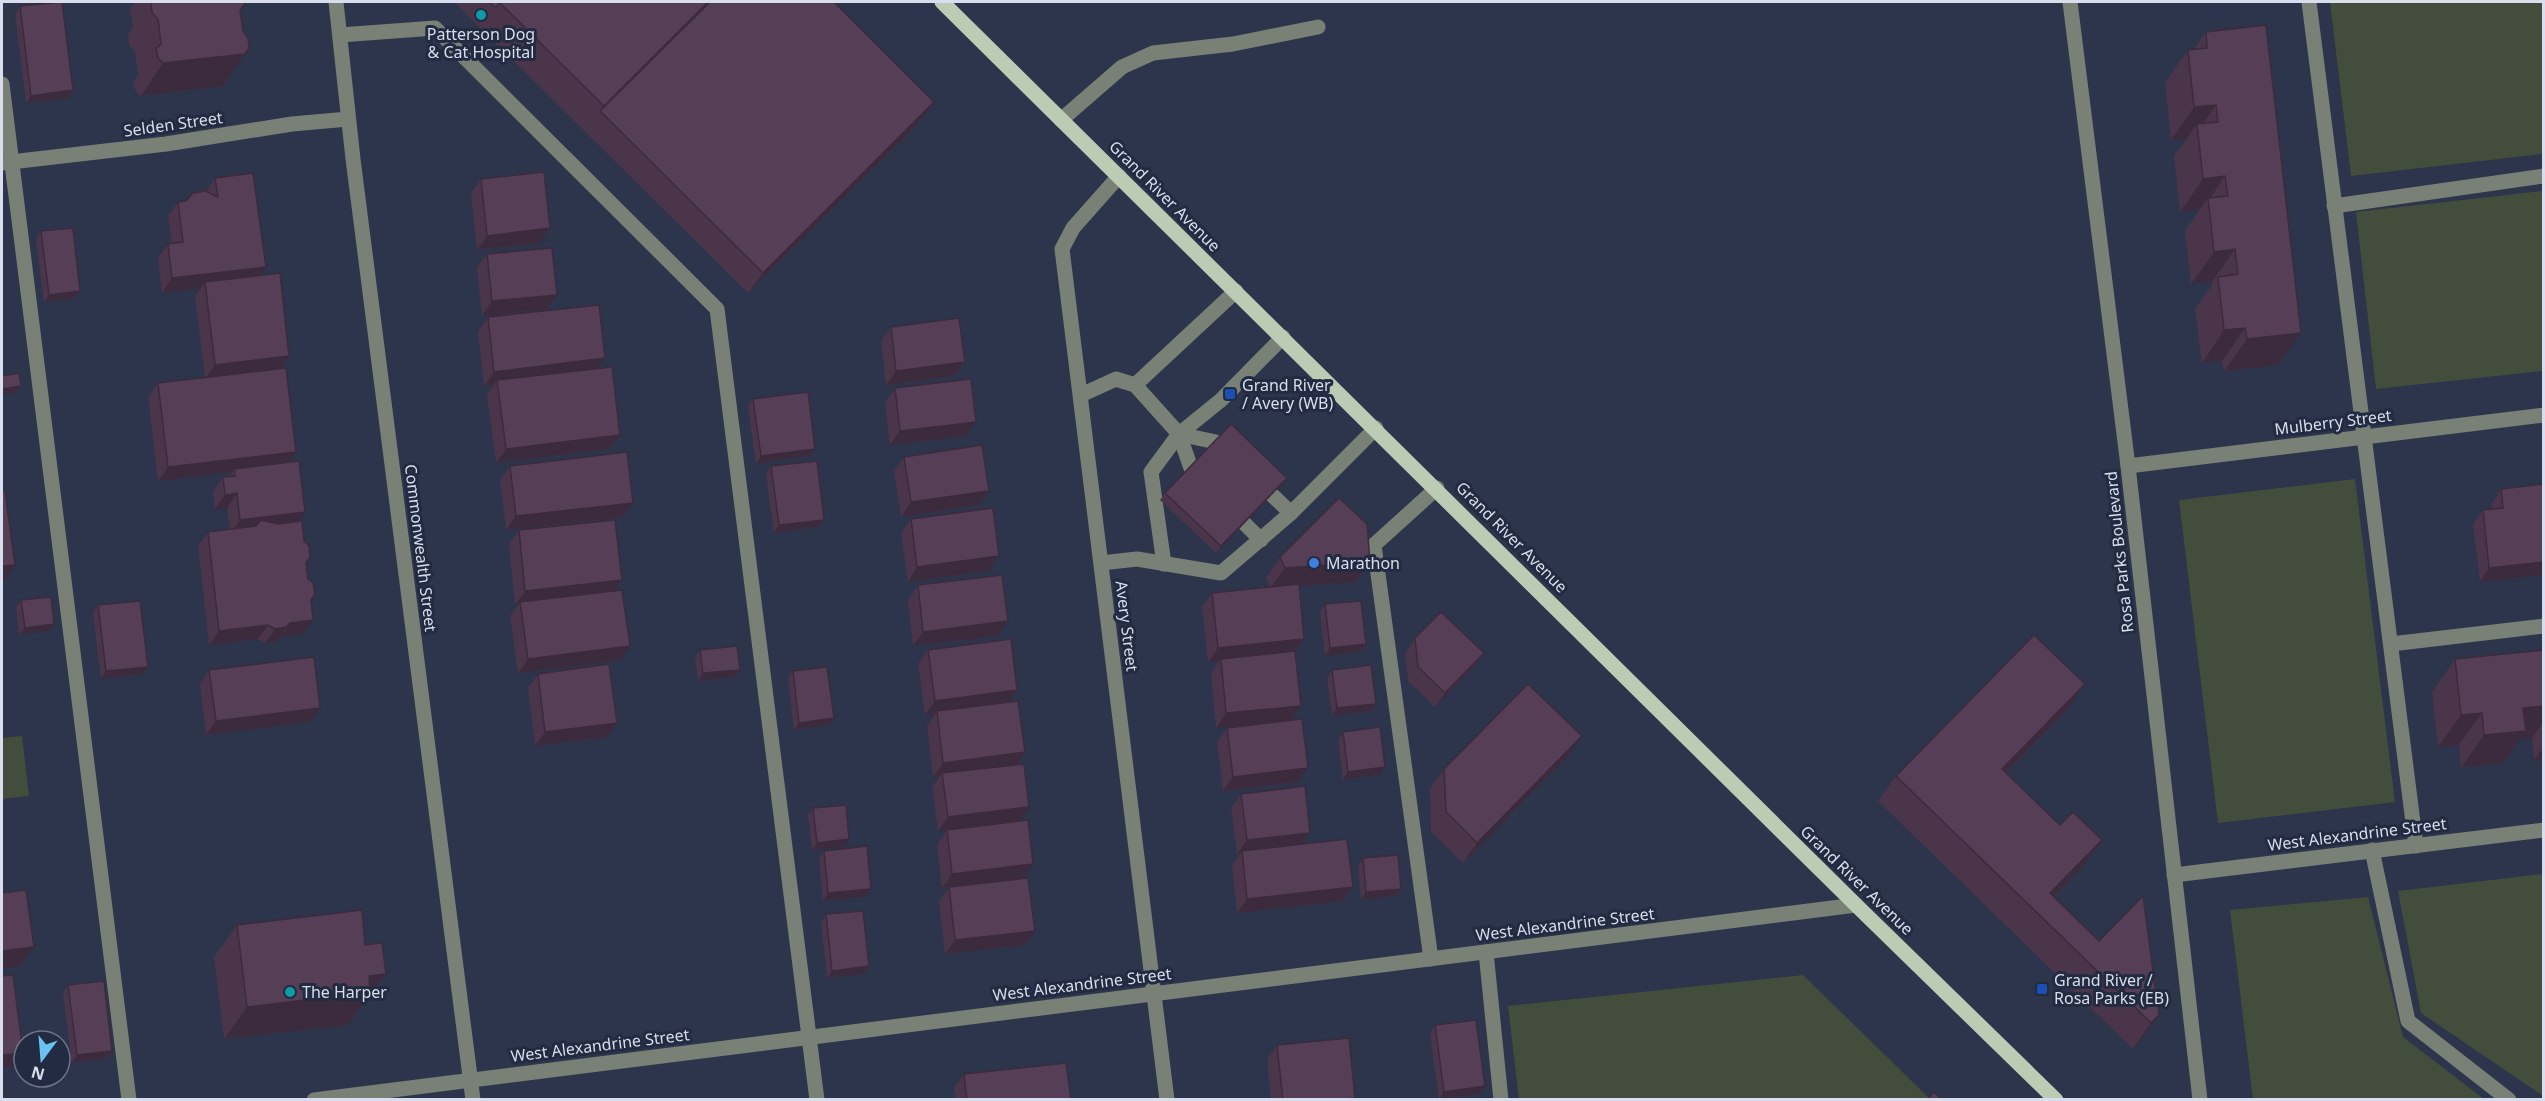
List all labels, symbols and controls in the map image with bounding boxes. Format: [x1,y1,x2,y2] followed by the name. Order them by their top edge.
[474,8,488,22] marker: Patterson Dog & Cat Hospital
[427,23,535,63] place label: Patterson Dog & Cat Hospital
[122,106,224,142] street label: Selden Street
[1105,136,1225,256] street label: Grand River Avenue
[1242,374,1333,414] place label: Grand River / Avery (WB)
[1223,387,1237,401] marker: Grand River / Avery (WB)
[2273,404,2393,440] street label: Mulberry Street
[400,463,442,633] street label: Commonwealth Street
[2100,470,2138,634] street label: Rosa Parks Boulevard
[1452,477,1572,597] street label: Grand River Avenue
[1326,552,1400,574] place label: Marathon
[1307,556,1321,570] marker: Marathon
[1111,580,1143,673] street label: Avery Street
[2266,812,2448,856] street label: West Alexandrine Street
[1796,820,1918,940] street label: Grand River Avenue
[1474,902,1656,946] street label: West Alexandrine Street
[991,962,1173,1006] street label: West Alexandrine Street
[2054,969,2169,1009] place label: Grand River / Rosa Parks (EB)
[302,981,387,1003] place label: The Harper
[2035,982,2049,996] marker: Grand River / Rosa Parks (EB)
[283,985,297,999] marker: The Harper
[509,1023,691,1067] street label: West Alexandrine Street
[12,1029,72,1089] north arrow
[29,1061,47,1086] text: N

